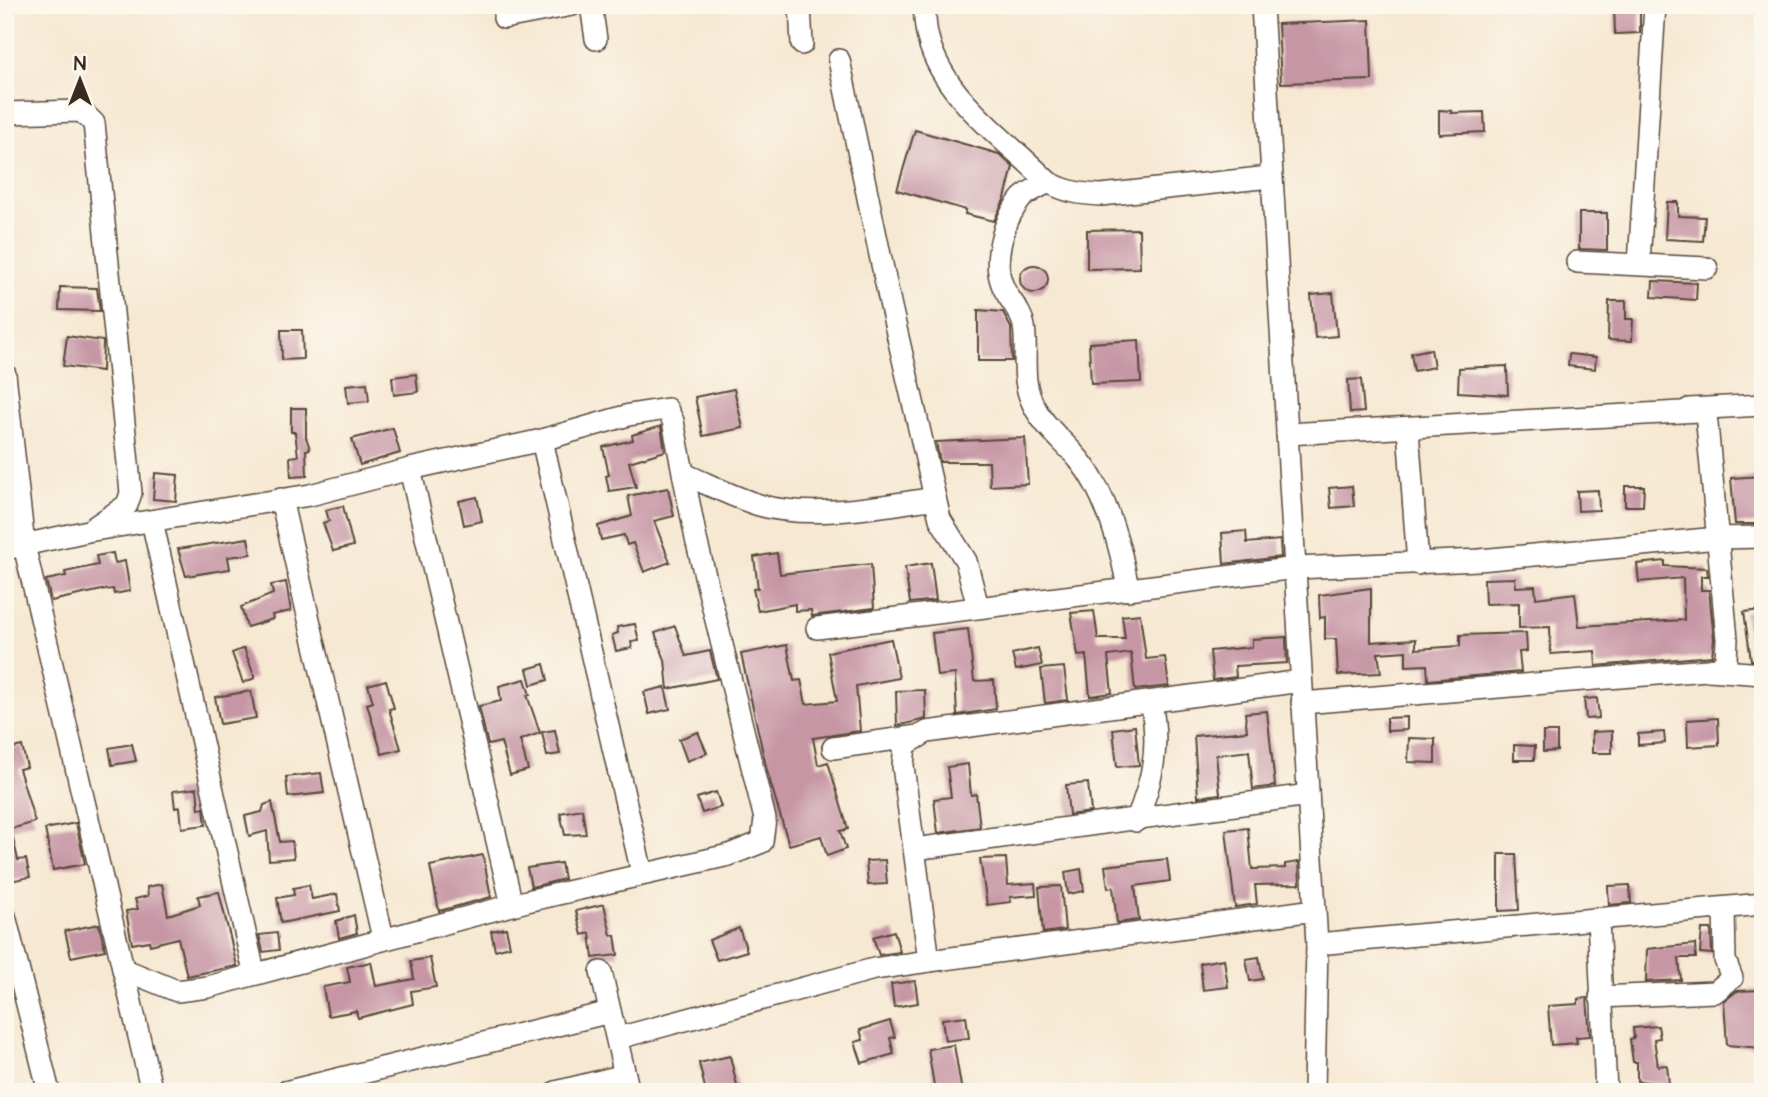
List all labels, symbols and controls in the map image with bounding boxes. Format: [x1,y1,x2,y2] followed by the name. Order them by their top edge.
[46,46,116,116] north arrow
[74,51,86,78] text: N

